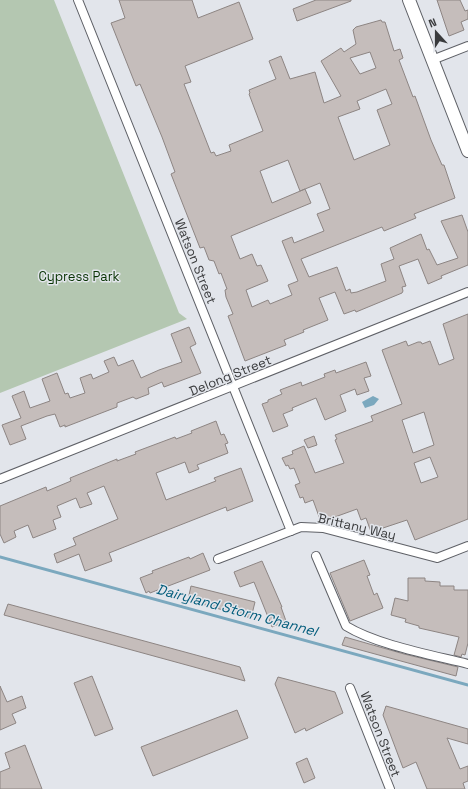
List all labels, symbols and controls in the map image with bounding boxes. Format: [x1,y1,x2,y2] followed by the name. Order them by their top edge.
[416,12,456,52] north arrow
[426,15,438,31] text: N
[171,216,220,306] street label: Watson Street
[38,268,120,285] park label: Cypress Park
[187,351,274,400] street label: Delong Street
[316,509,398,544] street label: Brittany Way
[154,580,321,641] water label: Dairyland Storm Channel
[356,689,405,779] street label: Watson Street

